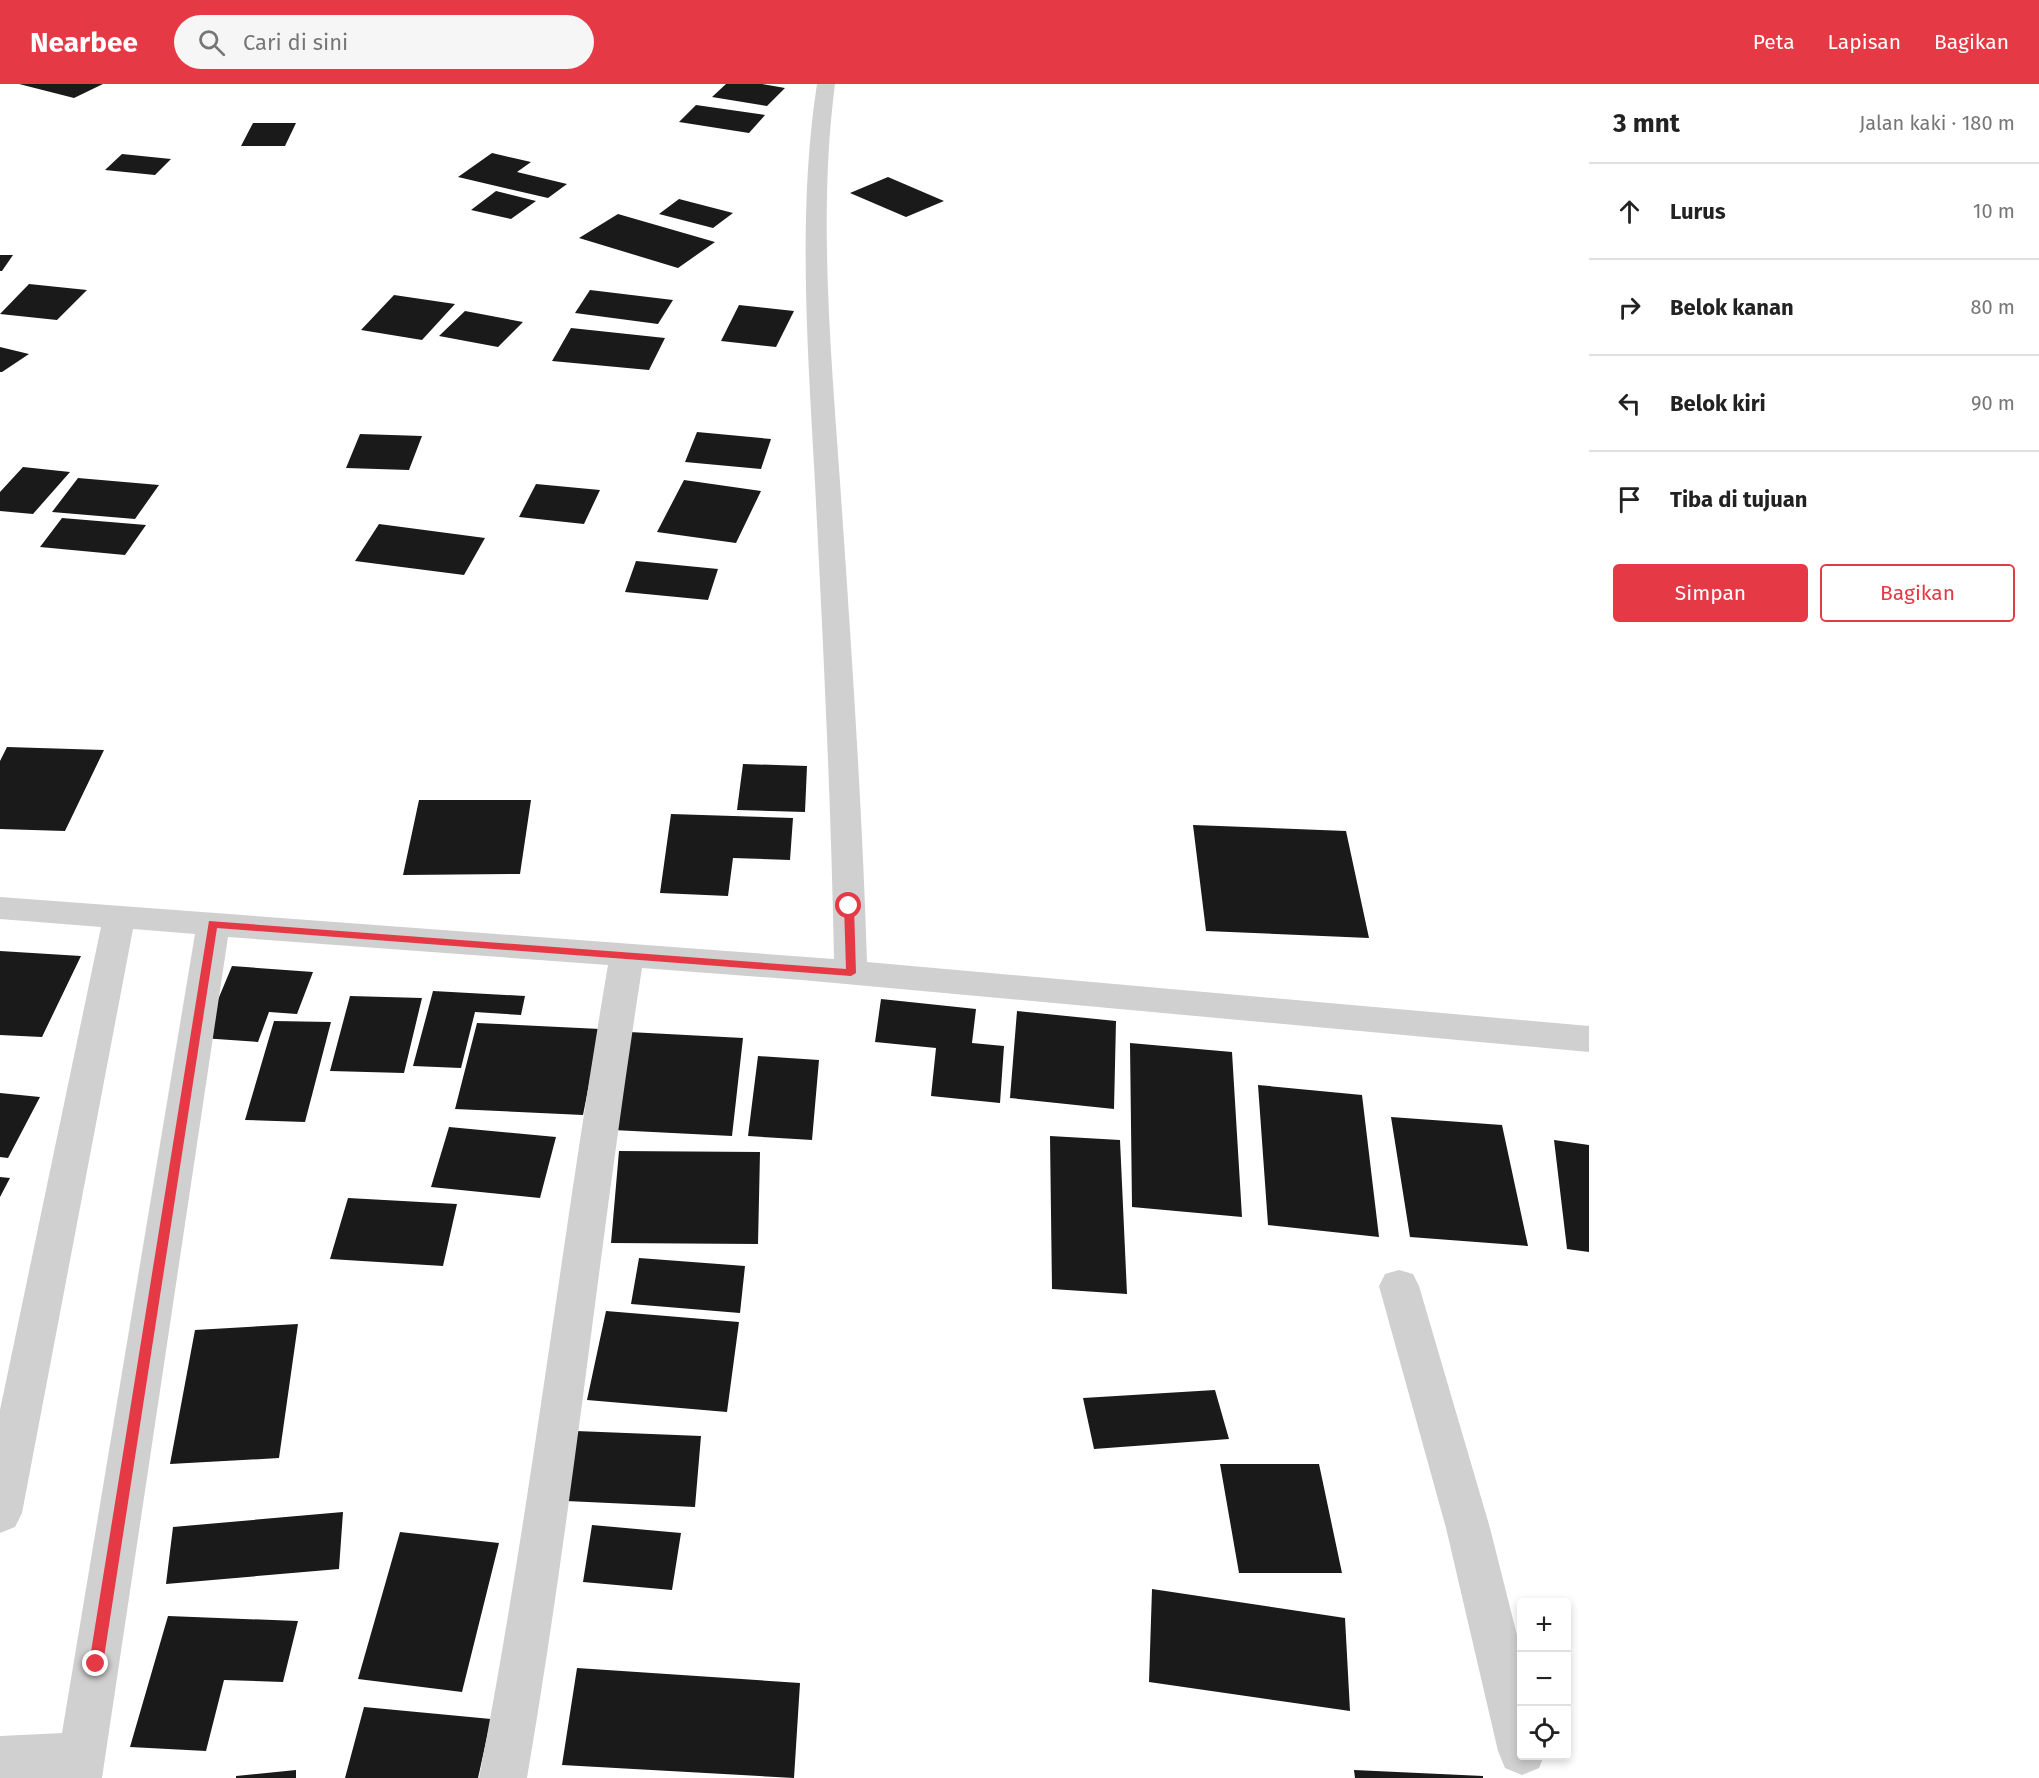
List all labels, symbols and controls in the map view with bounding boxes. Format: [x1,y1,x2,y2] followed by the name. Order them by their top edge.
[174,15,594,69] search box
[30,26,138,59] text: Nearbee
[195,26,228,59] icon: search
[243,29,348,56] text: Cari di sini
[1753,29,1795,55] text: Peta
[1828,29,1901,55] text: Lapisan
[1934,29,2009,55] text: Bagikan
[1613,108,1680,139] text: 3 mnt
[1859,111,2015,135] text: Jalan kaki · 180 m
[1613,195,1646,228] icon: ahead
[1670,198,1726,225] text: Lurus
[1973,199,2015,223] text: 10 m
[1613,291,1646,324] icon: right
[1670,294,1794,321] text: Belok kanan
[1970,295,2015,319] text: 80 m
[1613,387,1646,420] icon: left
[1670,390,1766,417] text: Belok kiri
[1971,391,2015,415] text: 90 m
[1613,483,1646,516] icon: arrive
[1670,486,1807,513] text: Tiba di tujuan
[1613,564,1808,622] button: Simpan
[1820,564,2015,622] button: Bagikan
[835,892,861,918] route start
[1517,1598,1571,1760] map controls
[1517,1598,1571,1652] button: +
[82,1650,108,1676] route end
[1517,1652,1571,1706] button: −
[1517,1706,1571,1760] button: locate

